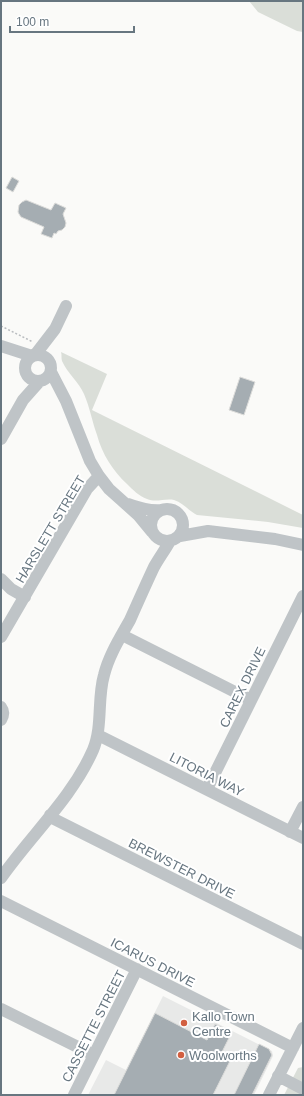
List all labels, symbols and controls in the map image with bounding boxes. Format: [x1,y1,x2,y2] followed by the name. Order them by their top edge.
[10,8,134,34] scale bar
[16,15,49,29] text: 100 m
[12,473,88,586] street label: HARSLETT STREET
[216,644,269,730] street label: CAREX DRIVE
[167,749,247,800] street label: LITORIA WAY
[126,835,238,902] street label: BREWSTER DRIVE
[108,935,198,990] street label: ICARUS DRIVE
[59,968,128,1085] street label: CASSETTE STREET
[192,1009,255,1039] place label: Kallo Town Centre
[179,1018,189,1028] marker: Kallo Town Centre
[189,1048,257,1063] place label: Woolworths
[176,1050,186,1060] marker: Woolworths

